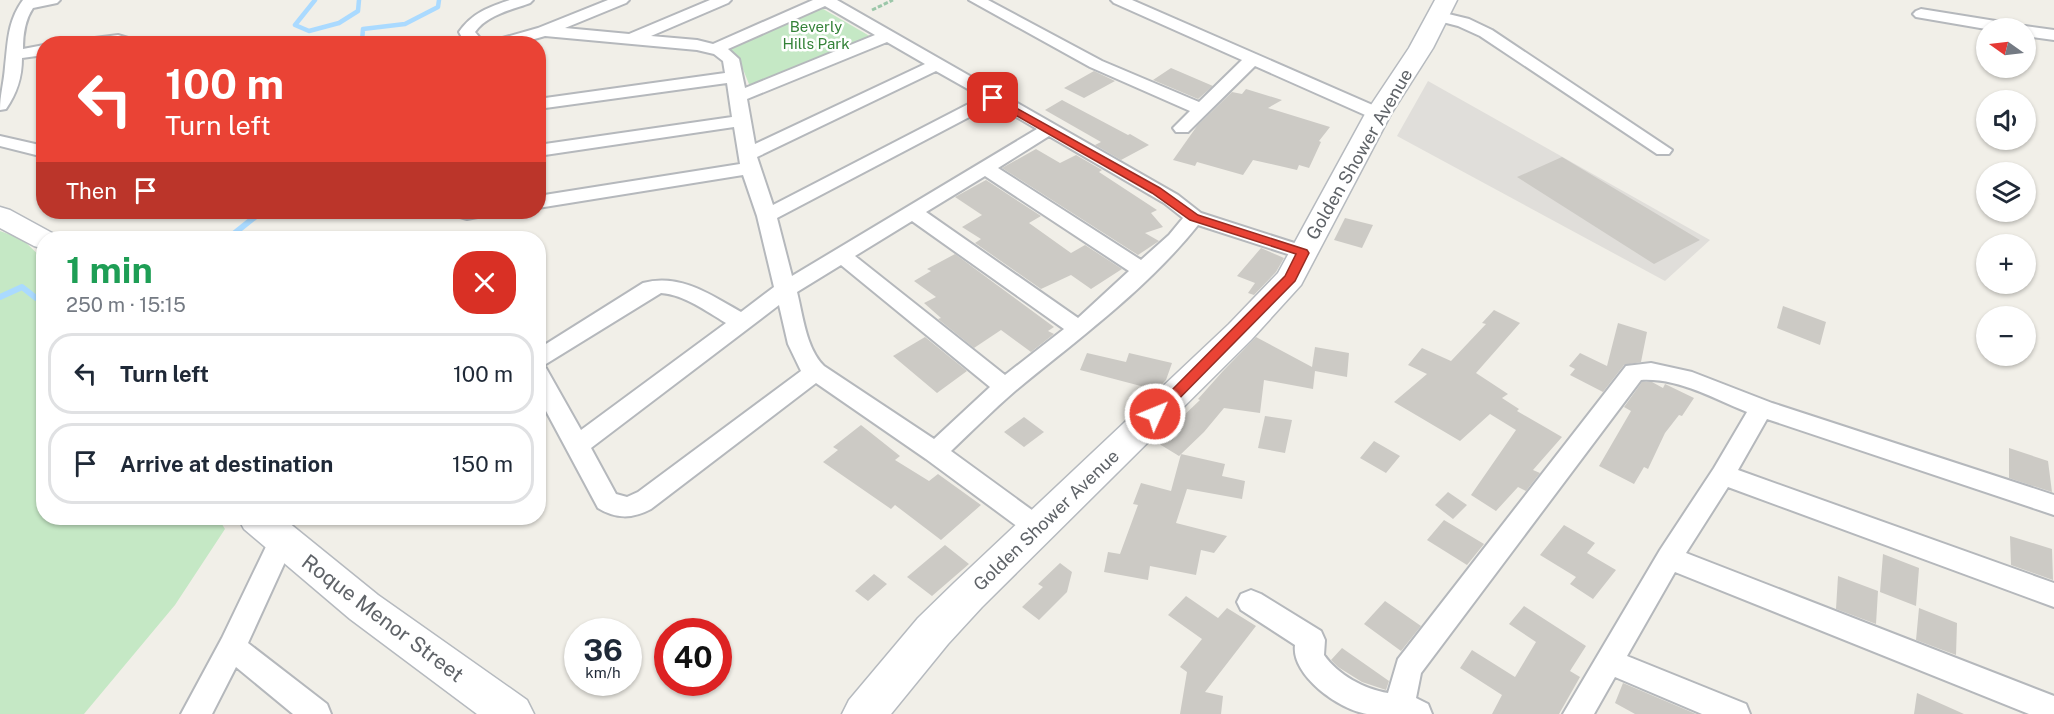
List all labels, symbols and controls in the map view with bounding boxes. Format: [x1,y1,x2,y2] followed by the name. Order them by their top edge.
[782,18,850,52] park label: Beverly Hills Park
[1976,18,2036,78] north arrow
[1976,18,2036,366] map controls
[165,59,284,108] text: 100 m
[66,60,144,138] icon: left
[1301,65,1417,243] street label: Golden Shower Avenue
[967,72,1018,123] pin
[976,81,1009,114] icon: arrive
[1976,90,2036,150] button: sound
[165,109,271,141] text: Turn left
[1976,162,2036,222] button: layers
[129,174,162,207] icon: arrive
[66,178,117,204] text: Then
[1976,234,2036,294] button: +
[66,249,153,291] text: 1 min
[453,251,516,314] button: close
[66,293,186,317] text: 250 m · 15:15
[1976,306,2036,366] button: −
[69,357,102,390] icon: left
[120,361,209,387] text: Turn left
[453,361,513,387] text: 100 m
[1123,382,1187,446] position arrow
[969,445,1123,595] street label: Golden Shower Avenue
[69,447,102,480] icon: arrive
[120,451,333,477] text: Arrive at destination
[452,451,513,477] text: 150 m
[297,549,469,687] street label: Roque Menor Street
[654,618,732,696] speed limit sign: 40
[583,632,623,668] text: 36
[585,664,621,681] text: km/h

